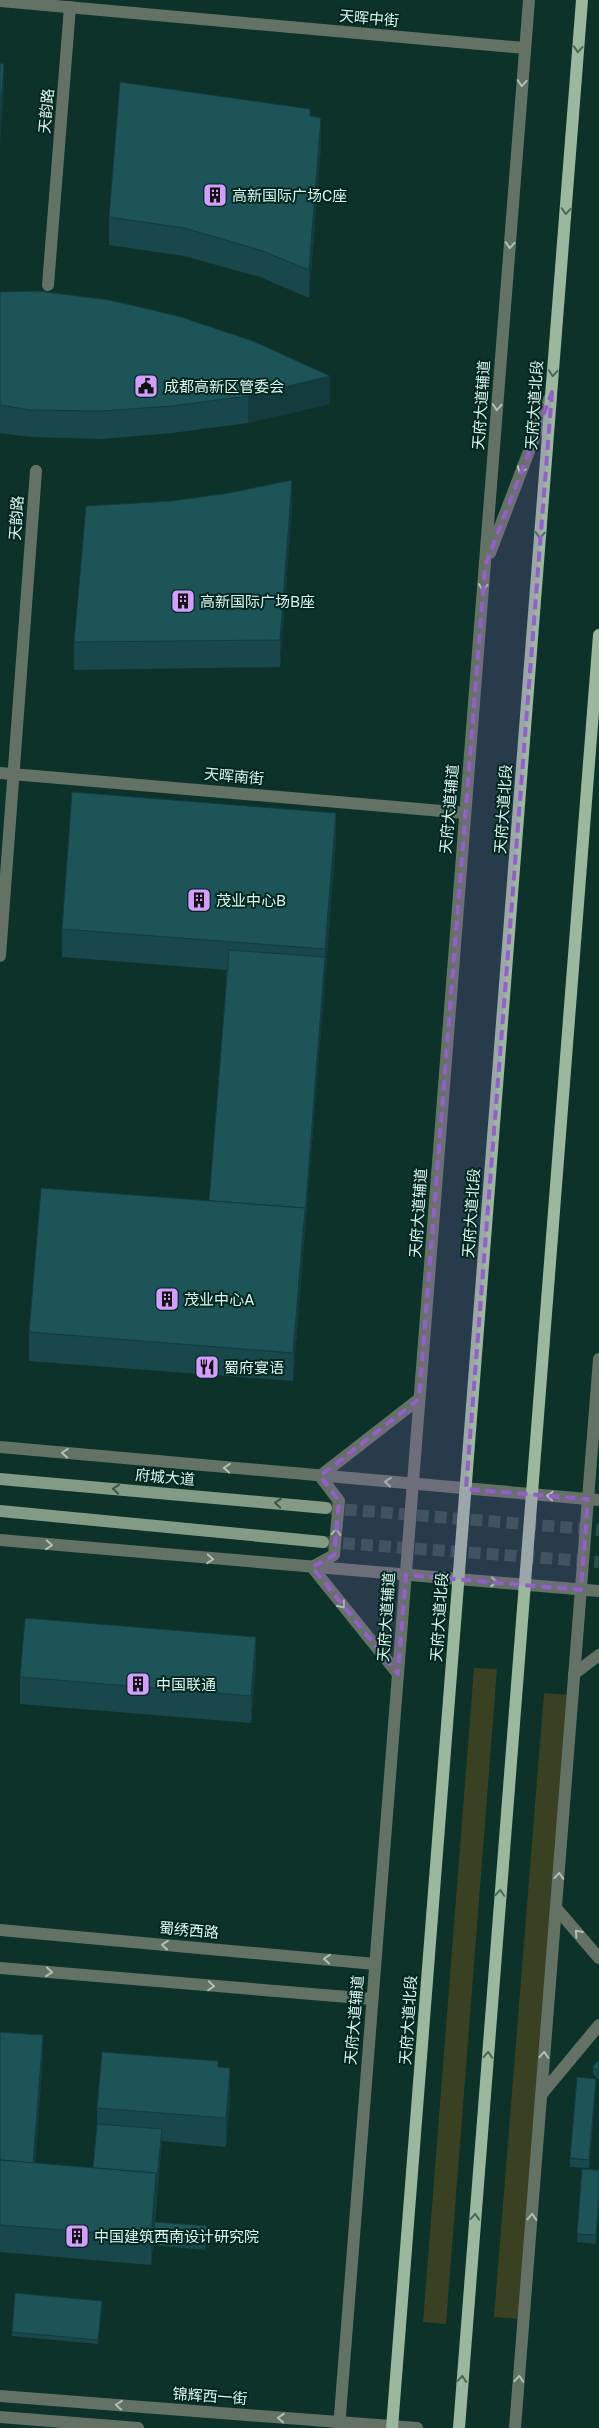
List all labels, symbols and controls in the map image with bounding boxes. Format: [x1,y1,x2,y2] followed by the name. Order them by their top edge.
[338,7,400,29] street label: 天晖中街
[573,45,584,53] one-way arrow
[517,80,528,88] one-way arrow
[36,88,56,134] street label: 天韵路
[202,182,228,208] building icon: 高新国际广场C座
[232,187,347,204] place label: 高新国际广场C座
[560,207,571,215] one-way arrow
[504,242,515,250] one-way arrow
[469,360,493,450] street label: 天府大道辅道
[522,360,546,450] street label: 天府大道北段
[548,369,559,377] one-way arrow
[133,373,159,399] public building icon: 成都高新区管委会
[164,378,284,395] place label: 成都高新区管委会
[492,404,503,412] one-way arrow
[517,465,528,474] one-way arrow
[6,495,26,541] street label: 天韵路
[535,531,546,539] one-way arrow
[478,583,489,591] one-way arrow
[170,588,196,614] building icon: 高新国际广场B座
[200,593,315,610] place label: 高新国际广场B座
[437,763,461,855] street label: 天府大道辅道
[491,764,515,854] street label: 天府大道北段
[203,765,265,787] street label: 天晖南街
[186,887,212,913] building icon: 茂业中心B
[216,892,286,909] place label: 茂业中心B
[406,1168,430,1258] street label: 天府大道辅道
[459,1168,483,1258] street label: 天府大道北段
[154,1286,180,1312] building icon: 茂业中心A
[184,1291,255,1308] place label: 茂业中心A
[194,1354,220,1380] restaurant icon: 蜀府宴语
[224,1359,284,1376] place label: 蜀府宴语
[61,1448,69,1459] one-way arrow
[222,1462,230,1473] one-way arrow
[134,1466,196,1488] street label: 府城大道
[384,1477,392,1488] one-way arrow
[112,1484,120,1495] one-way arrow
[546,1491,554,1502] one-way arrow
[274,1498,282,1509] one-way arrow
[330,1527,341,1535] one-way arrow
[45,1539,53,1550] one-way arrow
[207,1554,215,1565] one-way arrow
[374,1572,398,1662] street label: 天府大道辅道
[427,1572,451,1662] street label: 天府大道北段
[491,1576,499,1587] one-way arrow
[337,1599,345,1608] one-way arrow
[125,1671,151,1697] building icon: 中国联通
[156,1676,216,1693] place label: 中国联通
[553,1872,564,1880] one-way arrow
[495,1889,506,1897] one-way arrow
[158,1919,220,1941] street label: 蜀绣西路
[575,1929,584,1938] one-way arrow
[161,1939,169,1950] one-way arrow
[322,1954,330,1965] one-way arrow
[45,1967,53,1978] one-way arrow
[342,1974,366,2066] street label: 天府大道辅道
[396,1975,420,2065] street label: 天府大道北段
[207,1980,215,1991] one-way arrow
[482,2051,493,2059] one-way arrow
[539,2051,550,2059] one-way arrow
[469,2213,480,2221] one-way arrow
[526,2213,537,2221] one-way arrow
[64,2223,90,2249] building icon: 中国建筑西南设计研究院
[94,2228,259,2245] place label: 中国建筑西南设计研究院
[457,2375,468,2383] one-way arrow
[513,2375,524,2383] one-way arrow
[172,2385,248,2407] street label: 锦辉西一街
[115,2400,123,2411] one-way arrow
[277,2412,285,2423] one-way arrow

